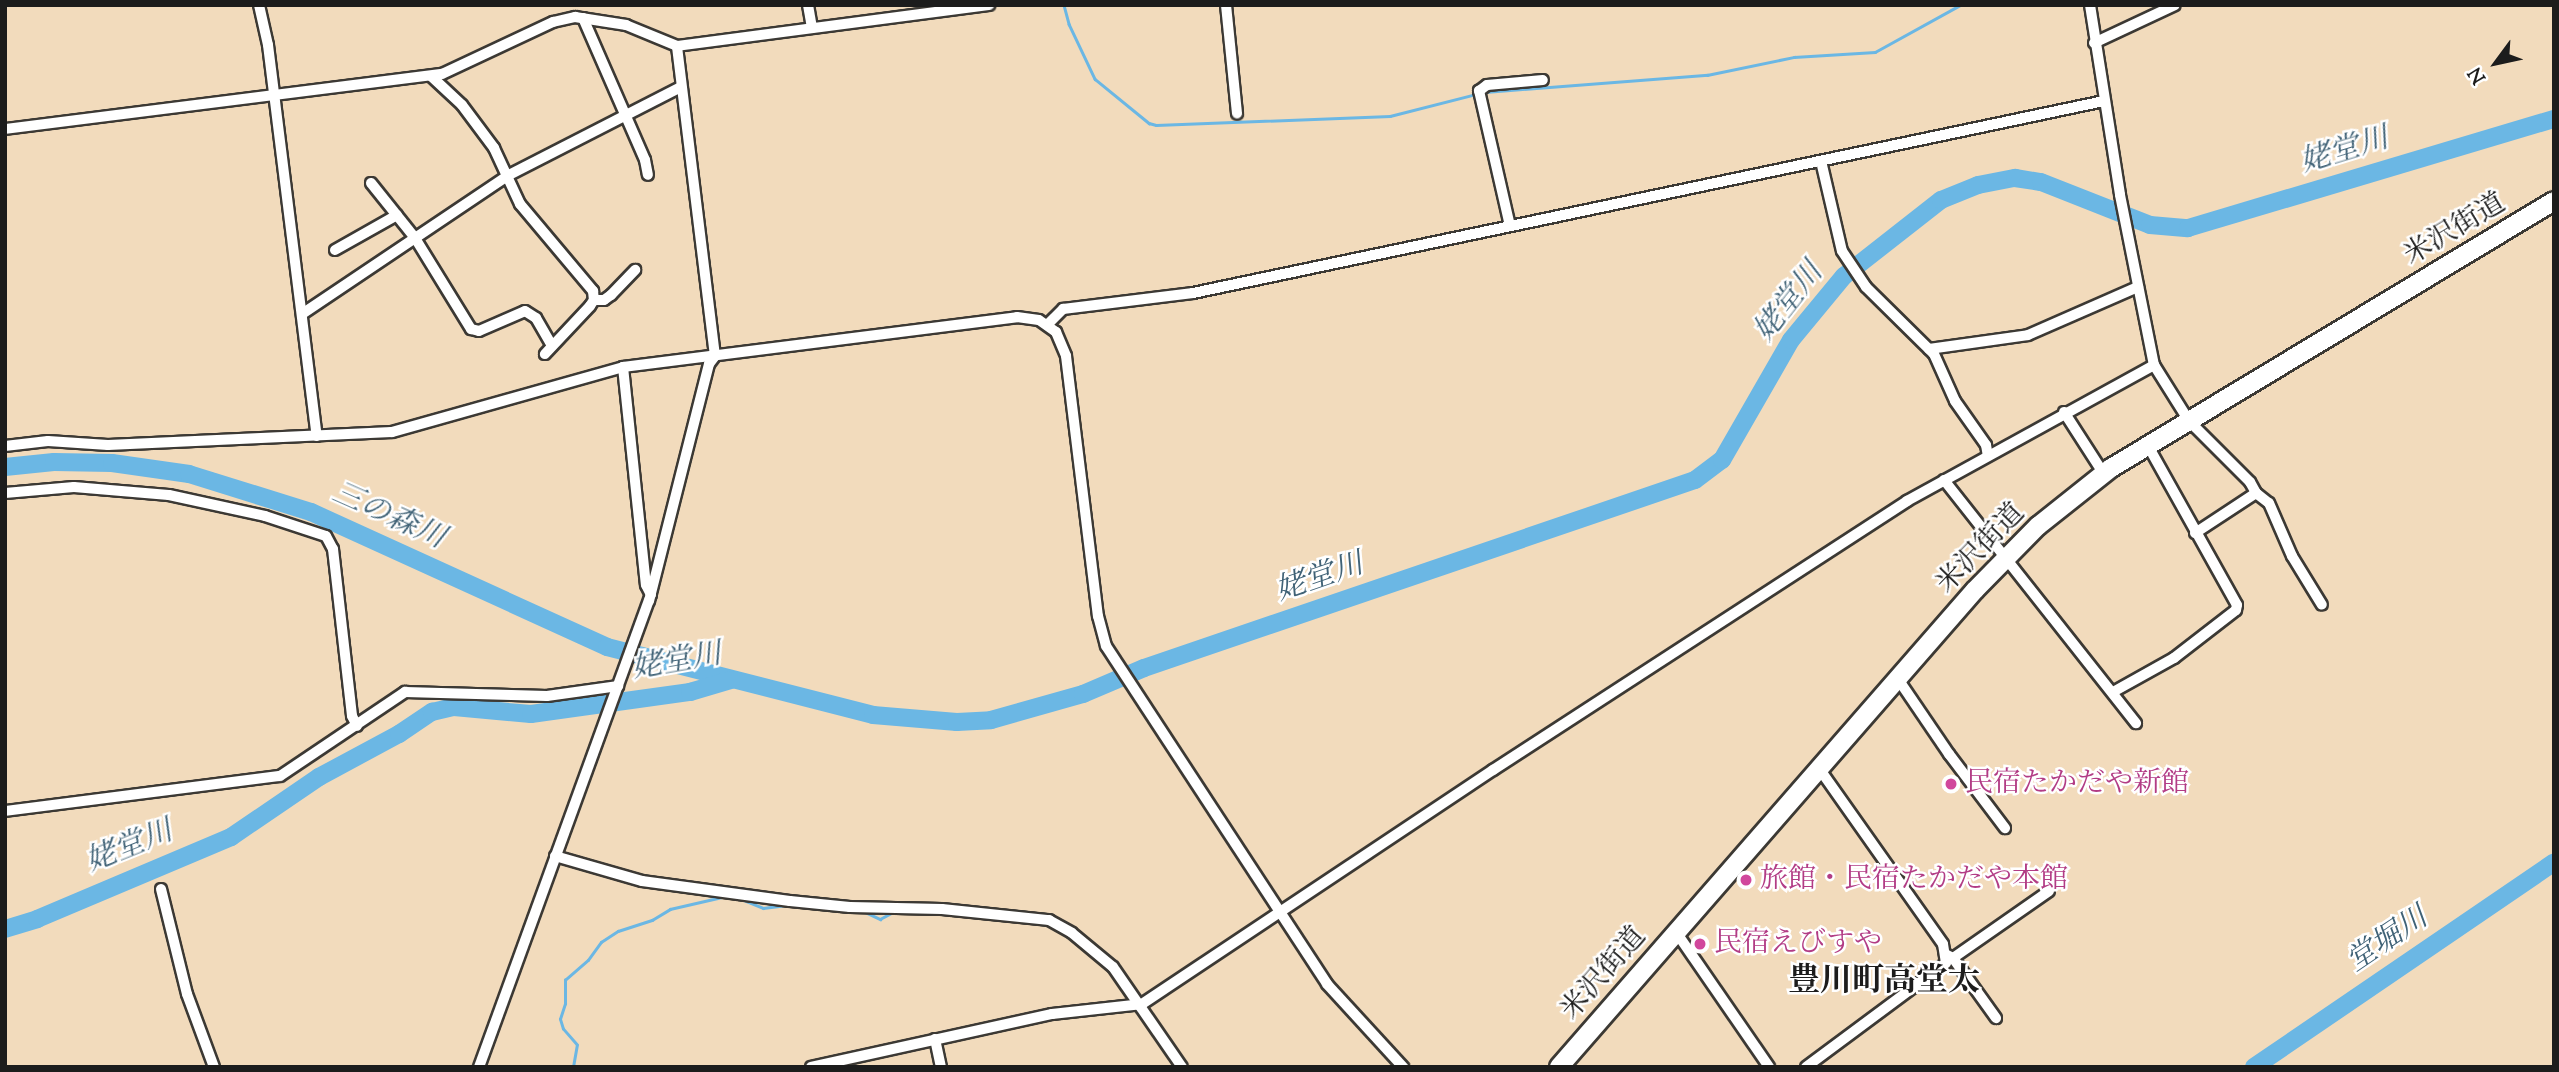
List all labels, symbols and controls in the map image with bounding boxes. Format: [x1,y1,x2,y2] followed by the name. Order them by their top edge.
[2461,28,2531,98] north arrow
[2463,61,2493,88] text: N
[2297,122,2393,182] water label: 姥堂川
[2398,187,2512,273] street label: 米沢街道
[1748,256,1832,350] water label: 姥堂川
[326,476,450,558] water label: 三の森川
[1930,497,2032,601] street label: 米沢街道
[1272,547,1368,611] water label: 姥堂川
[630,637,724,689] water label: 姥堂川
[1965,767,2189,801] place label: 民宿たかだや新館
[1943,776,1959,792] marker: 民宿たかだや新館
[82,814,178,882] water label: 姥堂川
[1760,863,2068,897] place label: 旅館・民宿たかだや本館
[1738,872,1754,888] marker: 旅館・民宿たかだや本館
[2341,901,2435,981] water label: 堂堀川
[1555,921,1653,1027] street label: 米沢街道
[1714,927,1882,961] place label: 民宿えびすや
[1692,936,1708,952] marker: 民宿えびすや
[1788,963,1980,1001] district label: 豊川町高堂太

